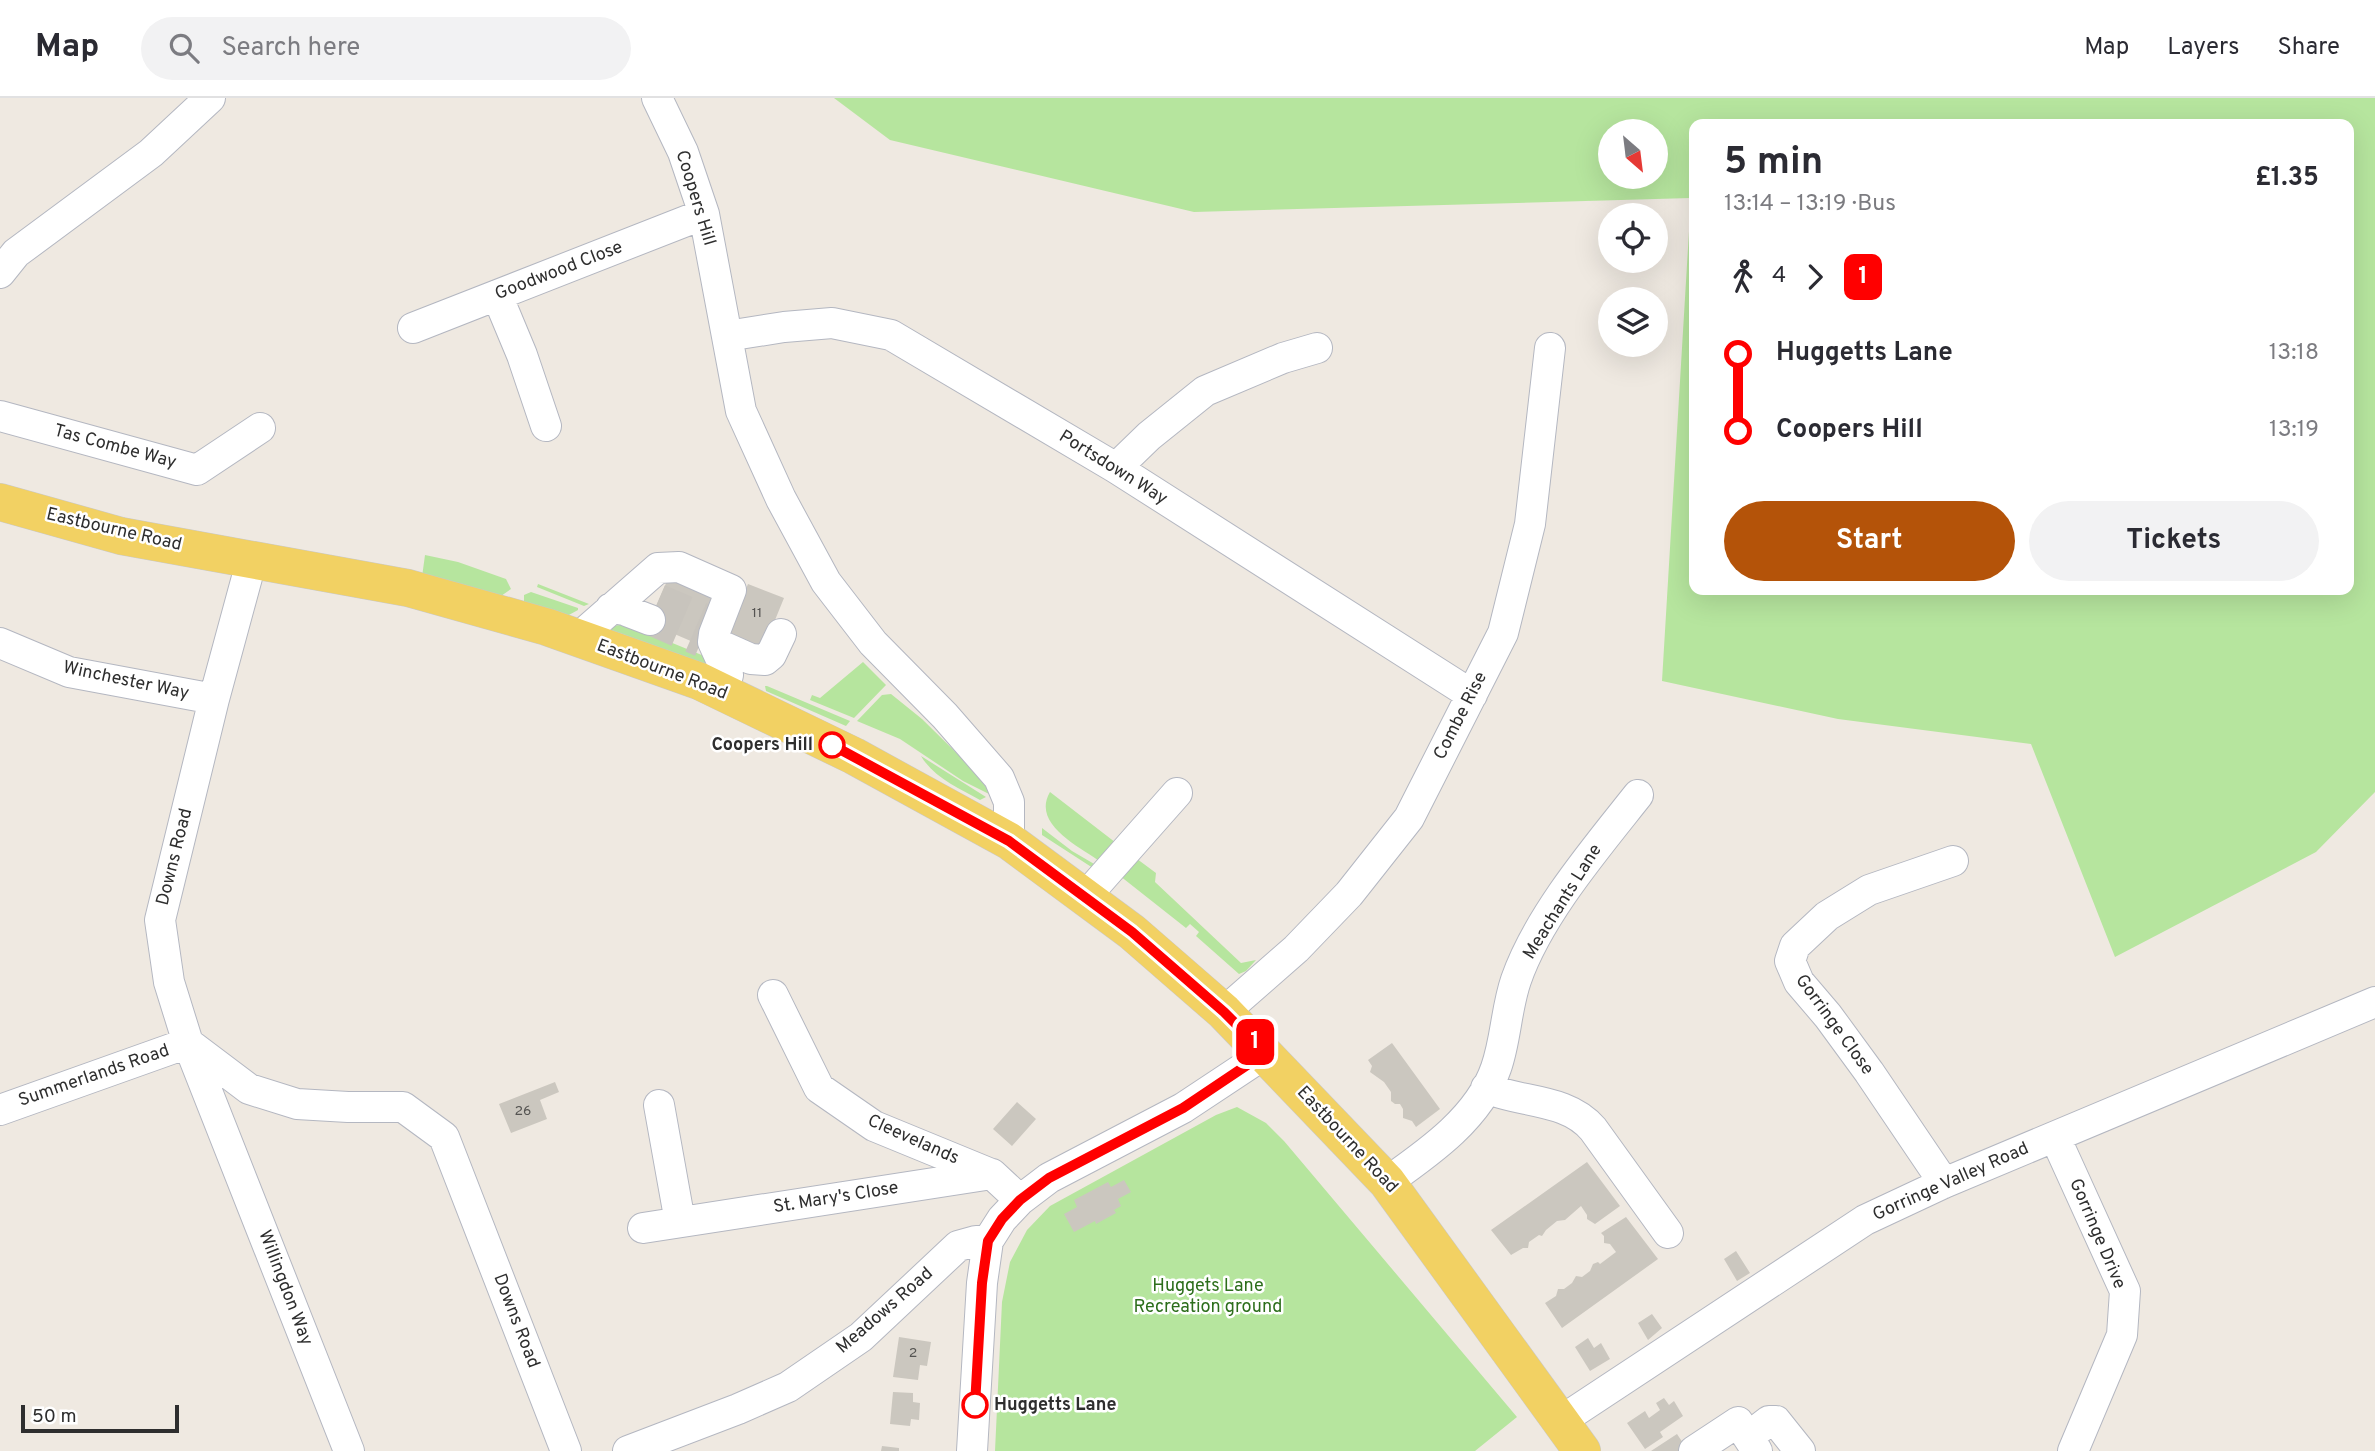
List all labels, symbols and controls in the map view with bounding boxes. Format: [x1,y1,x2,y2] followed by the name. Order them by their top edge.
[141,17,631,80] search box
[35,27,99,69] text: Map
[165,29,203,67] icon: search
[221,32,360,65] text: Search here
[2084,33,2129,63] text: Map
[2167,33,2239,63] text: Layers
[2277,33,2340,63] text: Share
[1598,119,1668,189] north arrow
[1598,119,1668,357] map controls
[1724,139,1823,188] text: 5 min
[670,148,720,248] street label: Coopers Hill
[2255,162,2319,195] text: £1.35
[1724,190,1896,219] text: 13:14 – 13:19 · Bus
[1598,203,1668,273] button: locate
[492,236,626,306] street label: Goodwood Close
[1724,258,1762,296] icon: walk
[1796,258,1834,296] icon: forward
[1772,262,1786,291] text: 4
[1858,262,1868,292] text: 1
[1598,287,1668,357] button: layers
[1776,337,1953,370] text: Huggetts Lane
[2269,339,2319,368] text: 13:18
[1776,414,1923,447] text: Coopers Hill
[2269,416,2319,445] text: 13:19
[51,420,179,474] street label: Tas Combe Way
[1054,425,1172,511] street label: Portsdown Way
[1724,501,2015,581] button: Start
[2029,501,2319,581] button: Tickets
[44,503,184,557] street label: Eastbourne Road
[752,605,762,622] house number: 11
[593,634,731,706] street label: Eastbourne Road
[61,656,191,706] street label: Winchester Way
[1429,668,1493,764] street label: Combe Rise
[819,732,845,758] marker: Coopers Hill
[711,734,813,757] place label: Coopers Hill
[152,806,198,908] street label: Downs Road
[1518,840,1608,964] street label: Meachants Lane
[1790,970,1878,1080] street label: Gorringe Close
[1232,1019,1278,1065] line badge: 1
[1250,1027,1260,1057] text: 1
[16,1039,172,1113] street label: Summerlands Road
[1291,1082,1403,1198] street label: Eastbourne Road
[515,1103,531,1120] house number: 26
[864,1110,962,1170] street label: Cleevelands
[1869,1137,2033,1227] street label: Gorringe Valley Road
[2063,1175,2131,1293] street label: Gorringe Drive
[772,1177,900,1219] street label: St. Mary's Close
[252,1227,318,1349] street label: Willingdon Way
[832,1263,938,1359] street label: Meadows Road
[487,1271,545,1371] street label: Downs Road
[1134,1275,1282,1319] park label: Huggets Lane Recreation ground
[909,1345,917,1362] house number: 2
[962,1392,988,1418] marker: Huggetts Lane
[994,1394,1116,1417] place label: Huggetts Lane
[21,1402,178,1434] scale bar
[32,1405,77,1429] text: 50 m

